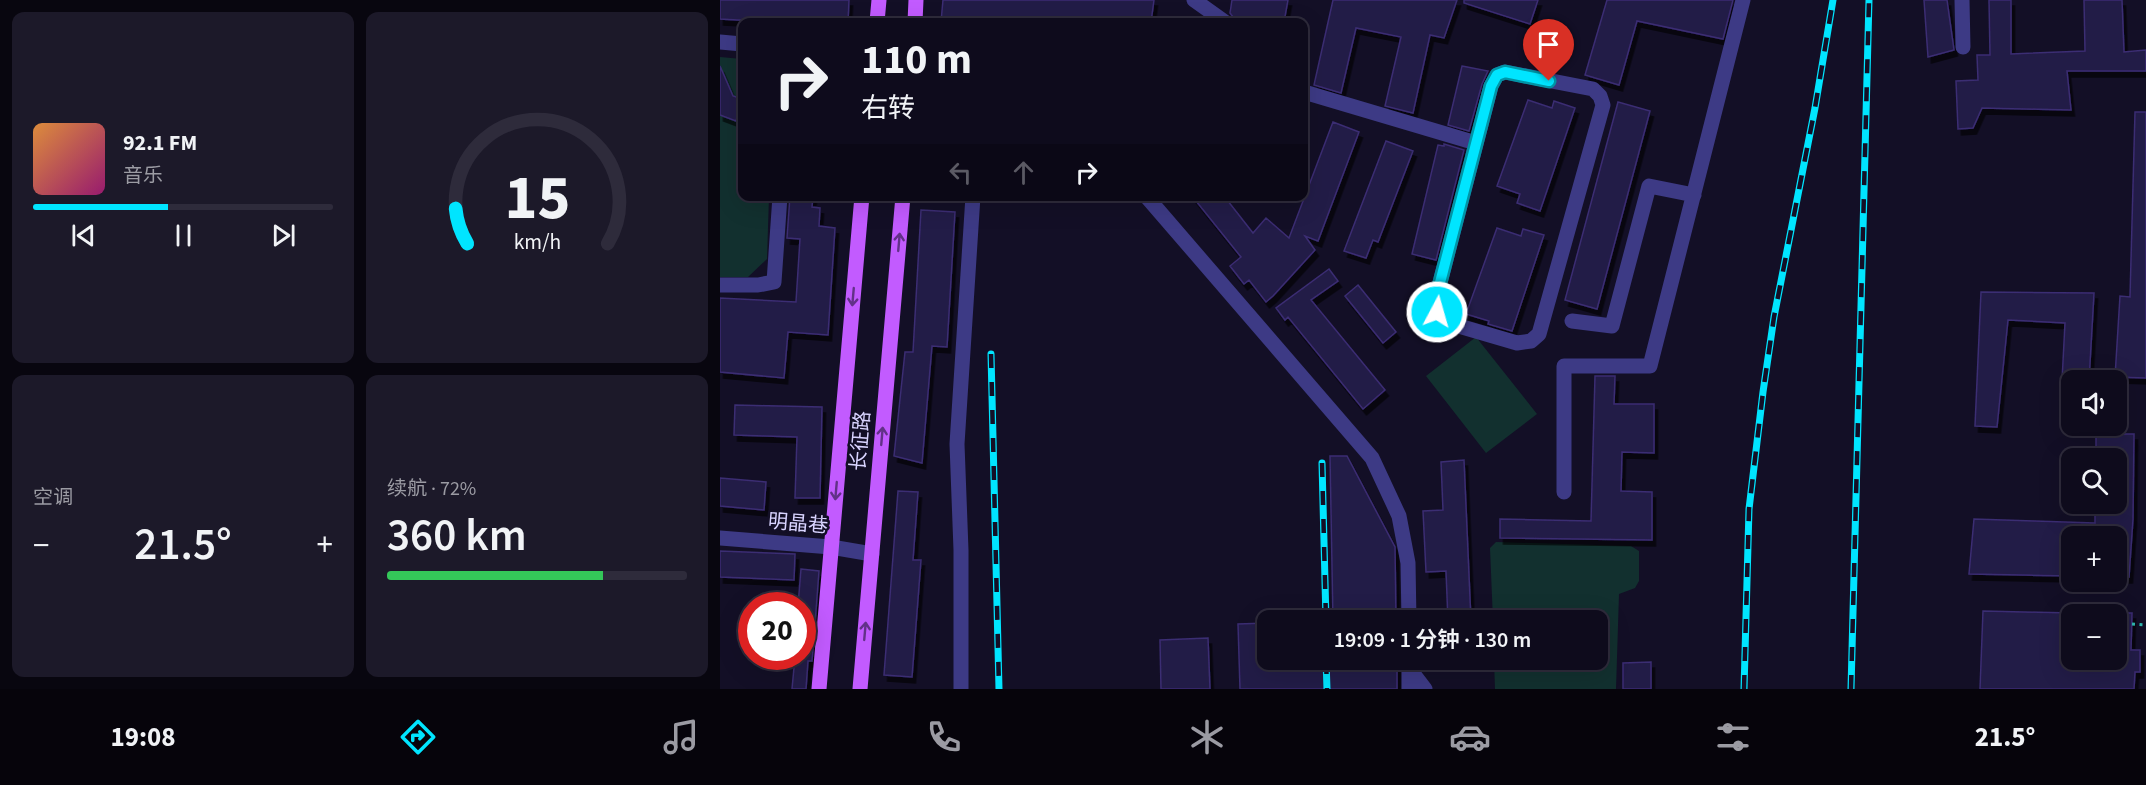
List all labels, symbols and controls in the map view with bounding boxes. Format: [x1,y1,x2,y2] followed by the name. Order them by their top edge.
[1523,19,1574,81] pin
[1532,28,1565,61] icon: arrive
[861,30,972,90] text: 110 m
[762,42,840,120] icon: right
[861,89,915,128] text: 右转
[123,127,197,159] text: 92.1 FM
[504,155,570,244] text: 15
[944,156,977,189] icon: left
[1007,156,1040,189] icon: ahead
[1070,156,1103,189] icon: right
[123,162,163,190] text: 音乐
[67,219,100,252] icon: previous
[167,219,200,252] icon: pause
[267,219,300,252] icon: next
[513,228,561,259] text: km/h
[894,233,905,253] one-way arrow
[1405,280,1469,344] position arrow
[847,286,858,306] one-way arrow
[2061,370,2127,670] map controls
[2061,370,2127,436] button: sound
[844,410,878,472] street label: 长征路
[877,427,888,447] one-way arrow
[2061,448,2127,514] button: search
[387,475,476,503] text: 续航 · 72%
[830,480,841,500] one-way arrow
[33,484,73,512] text: 空调
[387,504,527,568] text: 360 km
[767,507,829,541] street label: 明晶巷
[134,513,232,577] text: 21.5°
[33,522,49,569] text: −
[317,522,333,569] text: +
[2061,526,2127,592] button: +
[738,592,816,670] speed limit sign: 20
[2061,604,2127,670] button: −
[860,621,871,641] one-way arrow
[1334,624,1531,656] text: 19:09 · 1 分钟 · 130 m
[397,716,439,758] icon: directions
[660,716,702,758] icon: music
[923,716,965,758] icon: phone
[1186,716,1228,758] icon: climate
[1449,716,1491,758] icon: car
[1712,716,1754,758] icon: filters
[111,718,176,757] text: 19:08
[1975,718,2035,757] text: 21.5°

